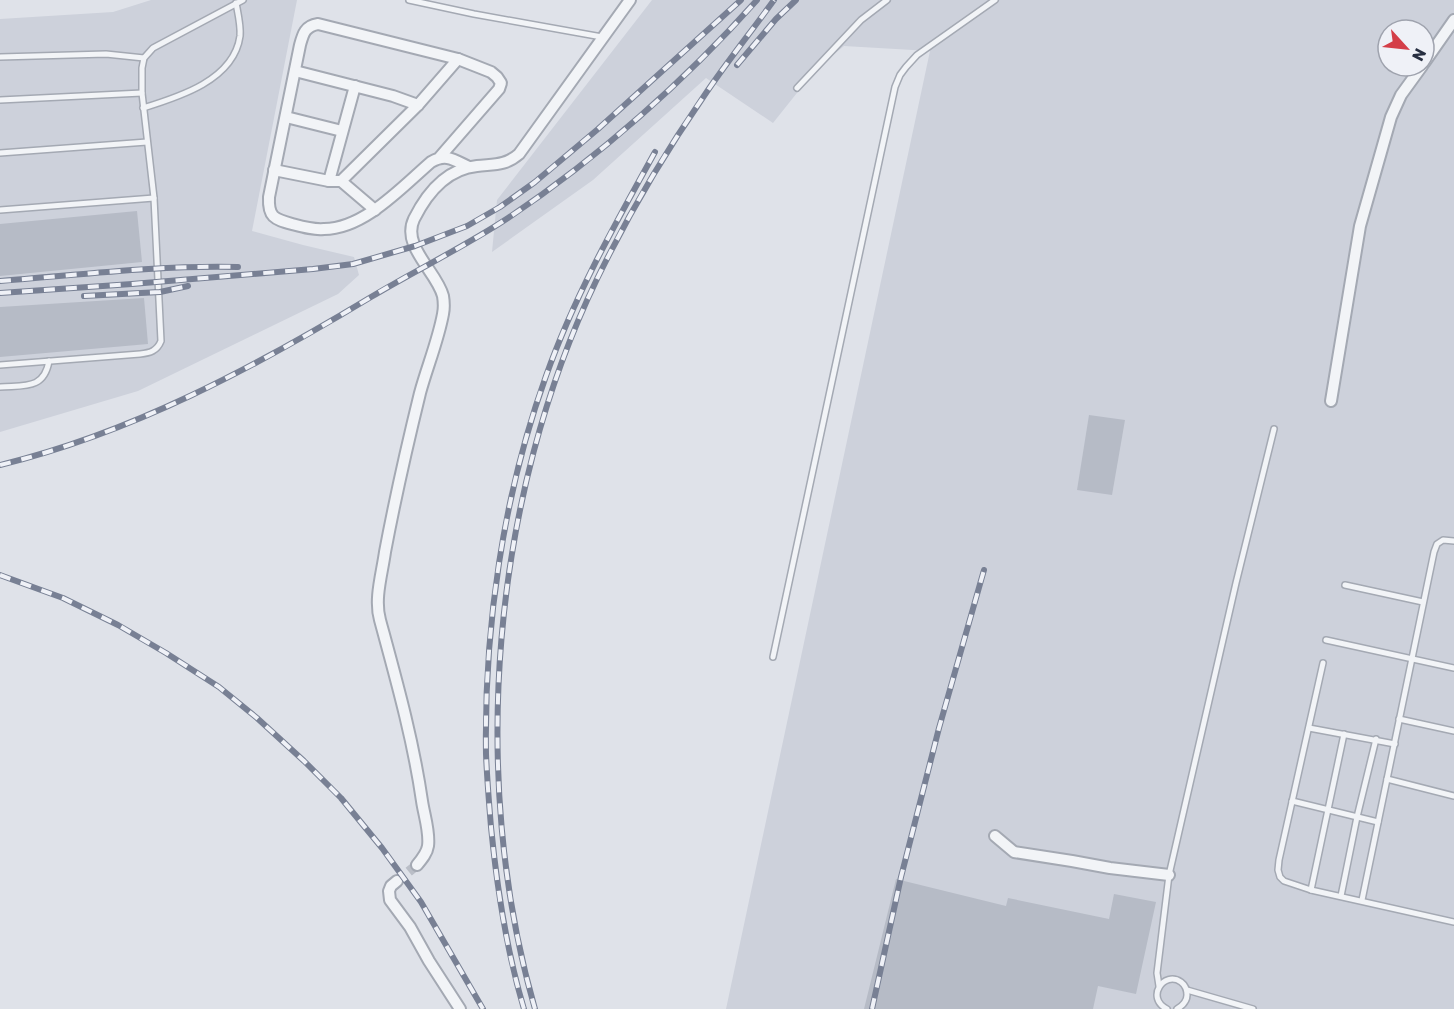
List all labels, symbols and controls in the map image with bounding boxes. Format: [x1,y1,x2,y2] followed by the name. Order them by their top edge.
[1376,18,1436,78] north arrow
[1408,45,1430,64] text: N

